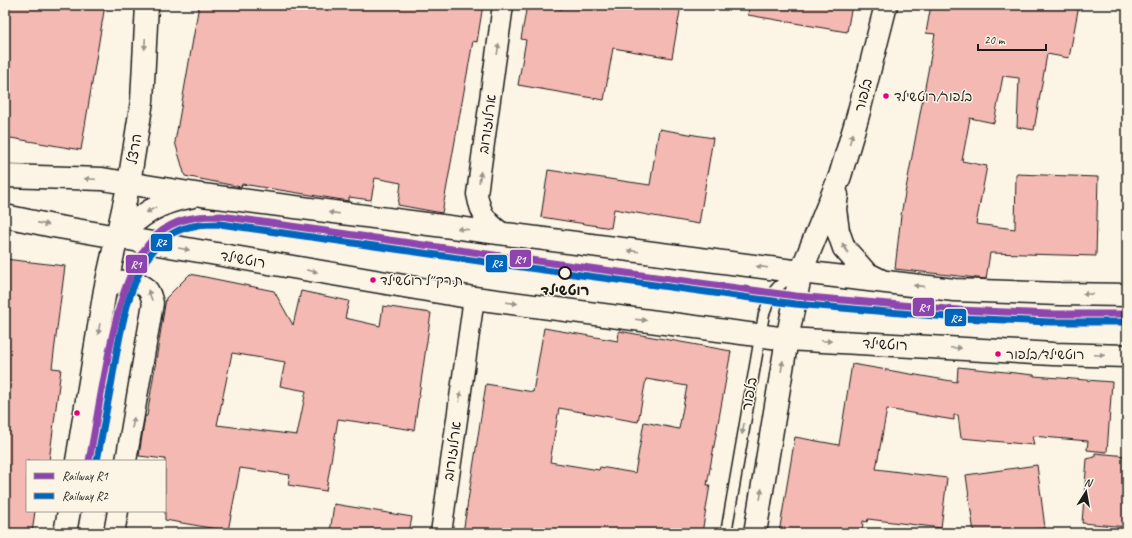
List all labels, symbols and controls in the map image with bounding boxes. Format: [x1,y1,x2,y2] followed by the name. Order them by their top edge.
[978,26,1046,52] scale bar
[984,32,1006,48] text: 20 m
[141,38,148,50] one-way arrow
[495,42,501,55] one-way arrow
[851,77,876,114] street label: בלפור
[894,89,973,105] place label: בלפור/רוטשילד
[881,91,891,101] marker: בלפור/רוטשילד
[475,93,500,155] street label: ארלוזורוב
[124,132,145,166] street label: הרצל
[848,132,854,144] one-way arrow
[477,171,483,183] one-way arrow
[84,175,96,182] one-way arrow
[145,207,157,213] one-way arrow
[328,209,340,216] one-way arrow
[37,222,49,228] one-way arrow
[457,226,469,232] one-way arrow
[150,233,173,252] line badge: R2
[156,235,168,249] text: R2
[842,242,849,254] one-way arrow
[178,246,190,252] one-way arrow
[219,247,267,272] street label: רוטשילד
[627,248,639,254] one-way arrow
[509,249,532,268] line badge: R1
[515,252,527,266] text: R1
[125,254,148,274] line badge: R1
[485,254,508,273] line badge: R2
[492,256,504,270] text: R2
[131,257,143,271] text: R1
[756,264,768,270] one-way arrow
[558,266,572,280] marker: רוטשילד
[306,268,318,274] one-way arrow
[380,273,463,289] place label: ת.רק״ל רוטשילד
[368,275,378,285] marker: ת.רק״ל רוטשילד
[540,282,590,299] place label: רוטשילד
[913,283,925,289] one-way arrow
[146,288,152,300] one-way arrow
[1082,291,1094,298] one-way arrow
[912,297,935,317] line badge: R1
[506,300,518,307] one-way arrow
[919,300,931,314] text: R1
[944,308,967,327] line badge: R2
[951,311,963,325] text: R2
[635,317,647,323] one-way arrow
[96,323,102,335] one-way arrow
[862,335,908,354] street label: רוטשילד
[820,338,833,344] one-way arrow
[950,345,962,352] one-way arrow
[1006,347,1084,363] place label: רוטשילד/בלפור
[993,349,1003,359] marker: רוטשילד/בלפור
[1093,352,1106,358] one-way arrow
[780,360,786,372] one-way arrow
[738,376,761,412] street label: בלפור
[457,391,463,403] one-way arrow
[72,408,82,418] unlabelled marker
[130,416,136,429] one-way arrow
[440,420,465,482] street label: ארלוזורוב
[740,423,746,435] one-way arrow
[26,460,166,512] legend
[62,468,108,484] text: Railway R1
[1066,472,1106,512] north arrow
[1083,475,1095,490] text: N
[62,488,109,504] text: Railway R2
[758,488,764,501] one-way arrow

